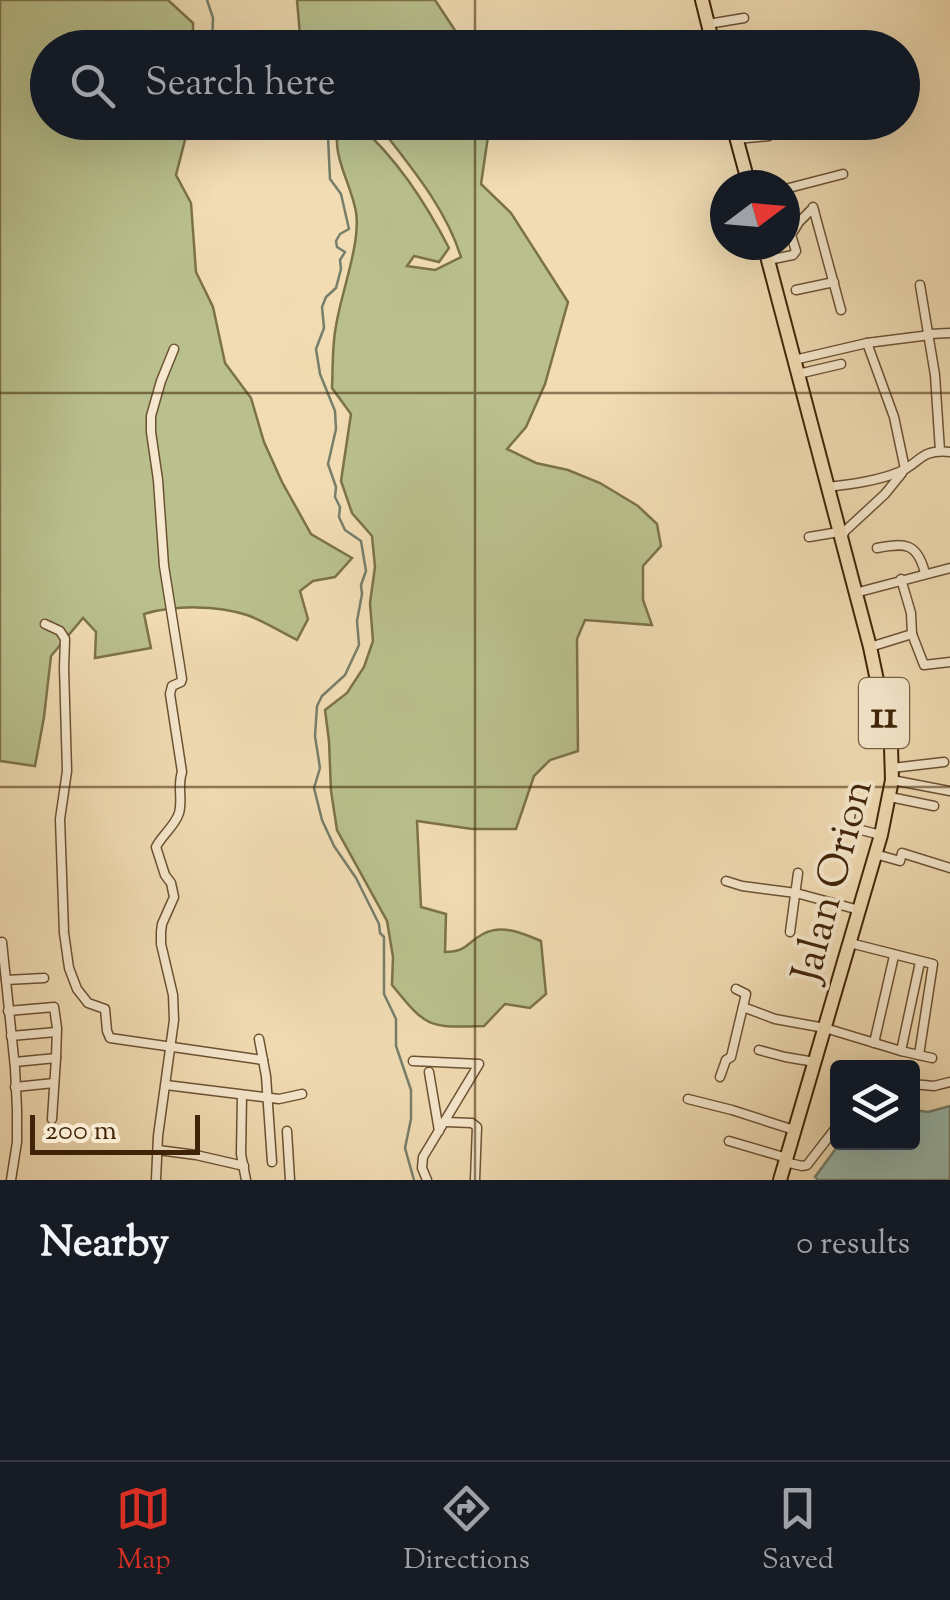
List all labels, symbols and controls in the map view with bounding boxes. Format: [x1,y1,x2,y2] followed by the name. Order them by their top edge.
[30,30,920,140] search box
[65,58,120,113] icon: search
[145,58,336,112] text: Search here
[710,170,800,260] north arrow
[859,678,909,748] road number: 11
[778,773,891,991] street label: Jalan Orion
[830,1060,920,1150] map controls
[830,1060,920,1150] button: layers
[30,1110,200,1154] scale bar
[45,1112,117,1152] text: 200 m
[40,1215,169,1275] text: Nearby
[796,1222,910,1268] text: 0 results
[116,1481,171,1581] tab: Map
[403,1481,530,1581] tab: Directions
[762,1481,834,1581] tab: Saved

